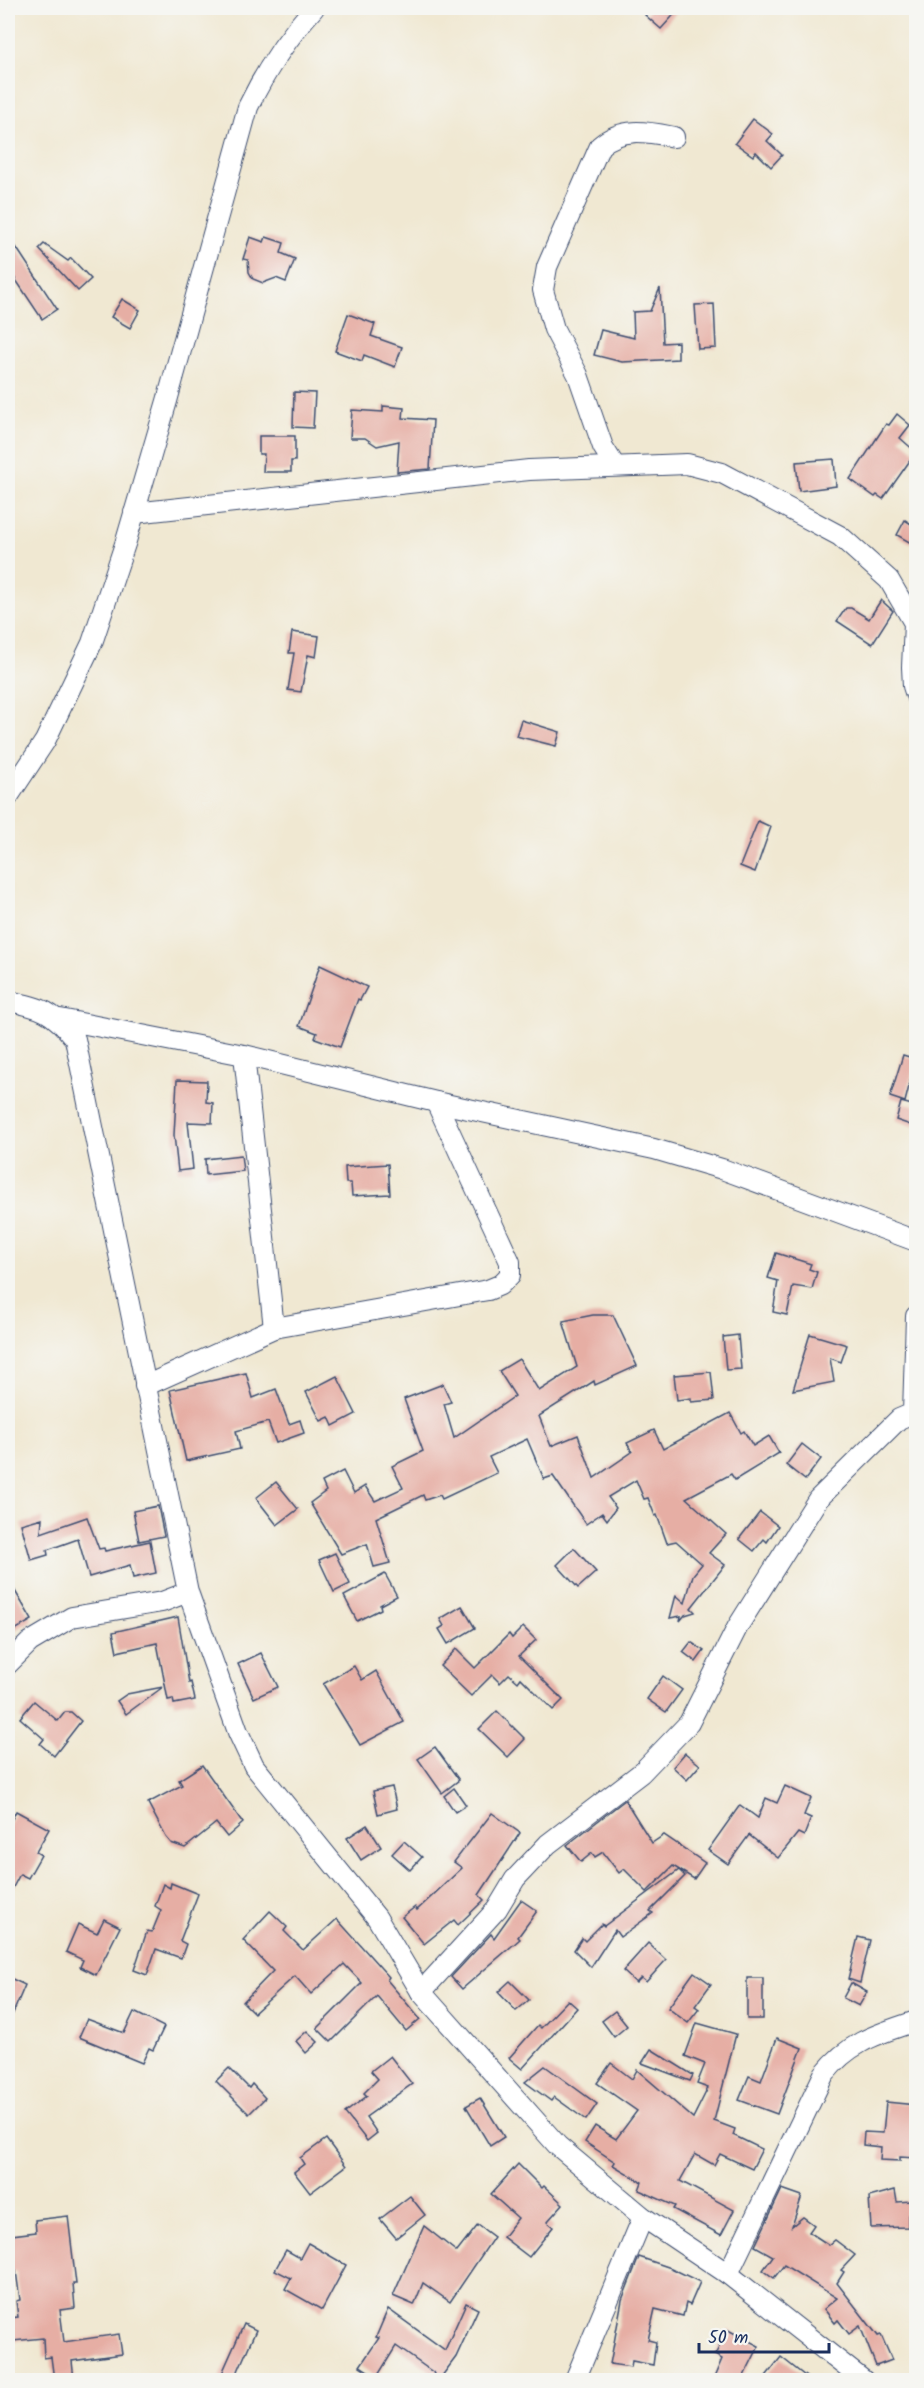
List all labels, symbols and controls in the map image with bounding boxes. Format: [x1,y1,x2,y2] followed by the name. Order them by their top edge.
[699,2316,830,2354] scale bar
[708,2324,748,2353] text: 50 m

